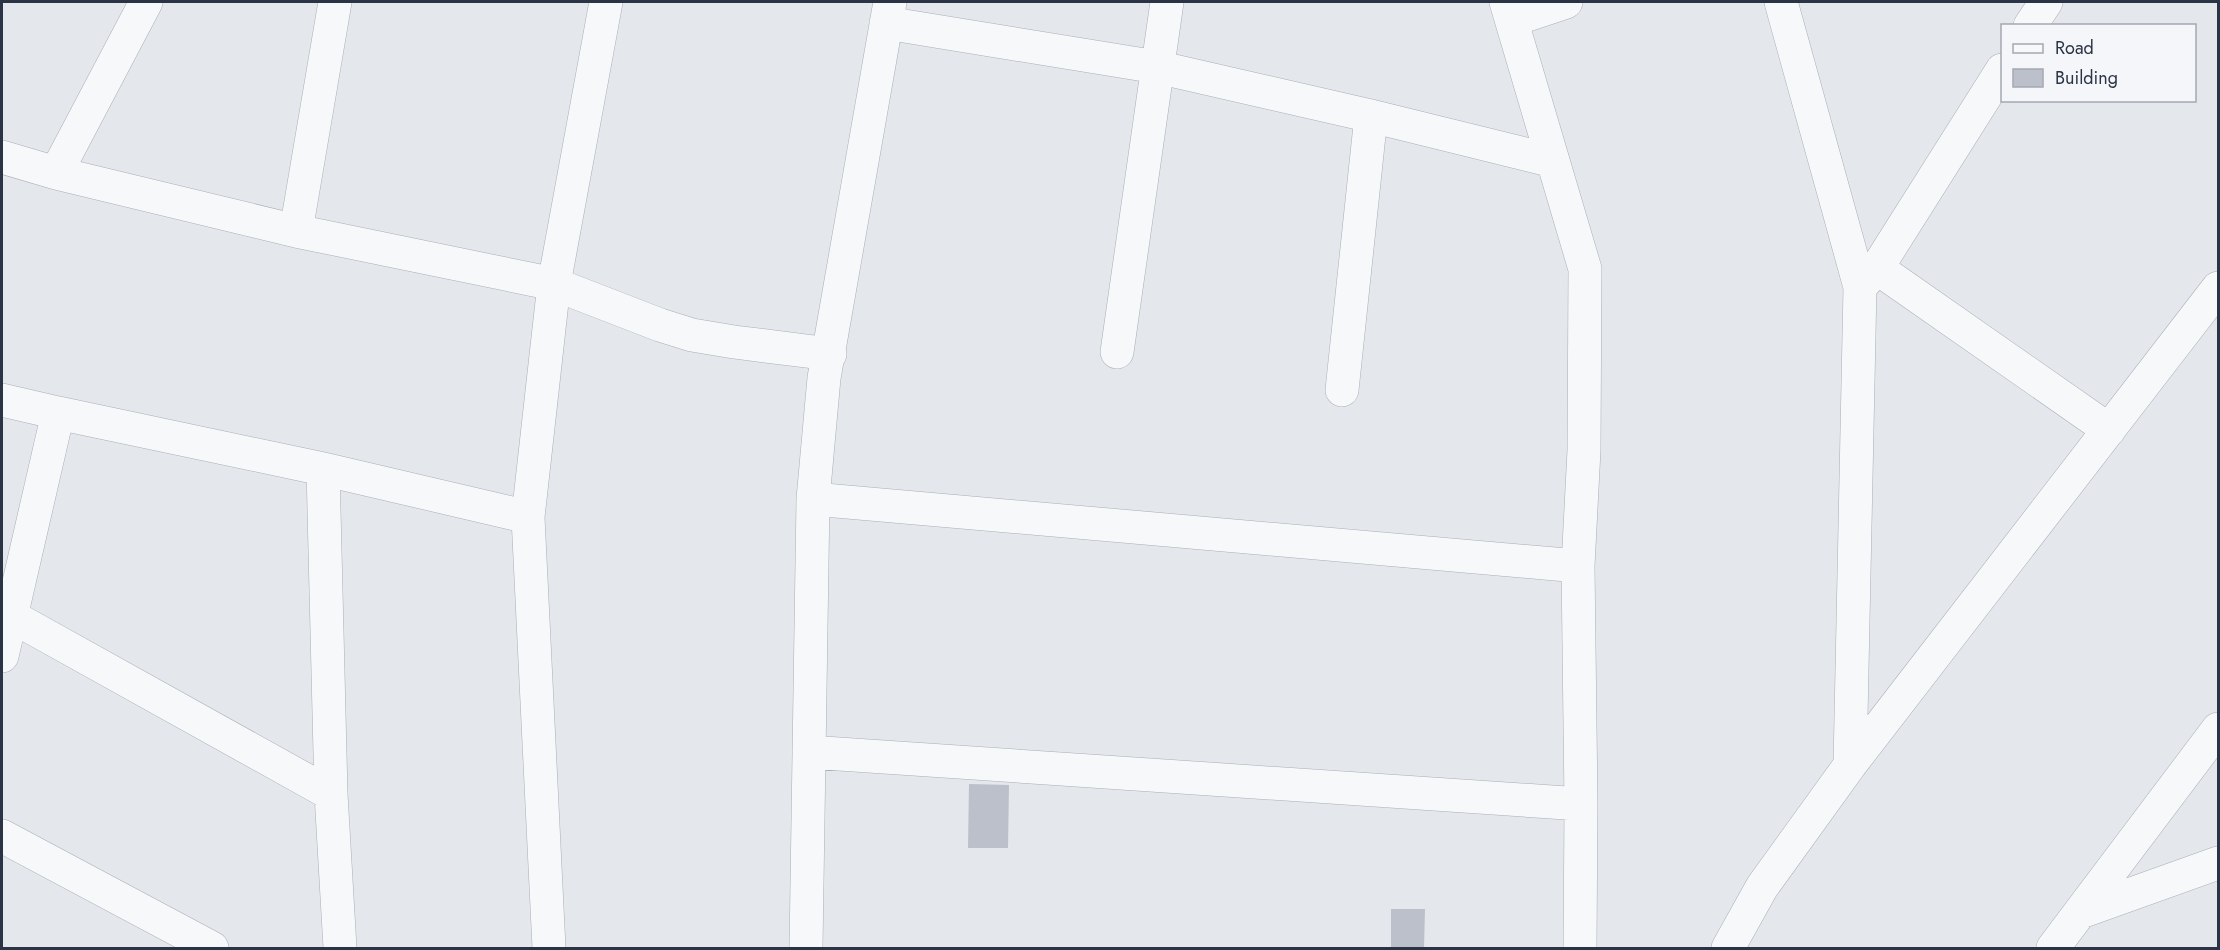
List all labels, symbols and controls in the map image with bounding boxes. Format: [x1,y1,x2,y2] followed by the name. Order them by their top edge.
[2001,24,2196,102] legend
[2055,35,2094,61] text: Road
[2055,65,2118,91] text: Building

